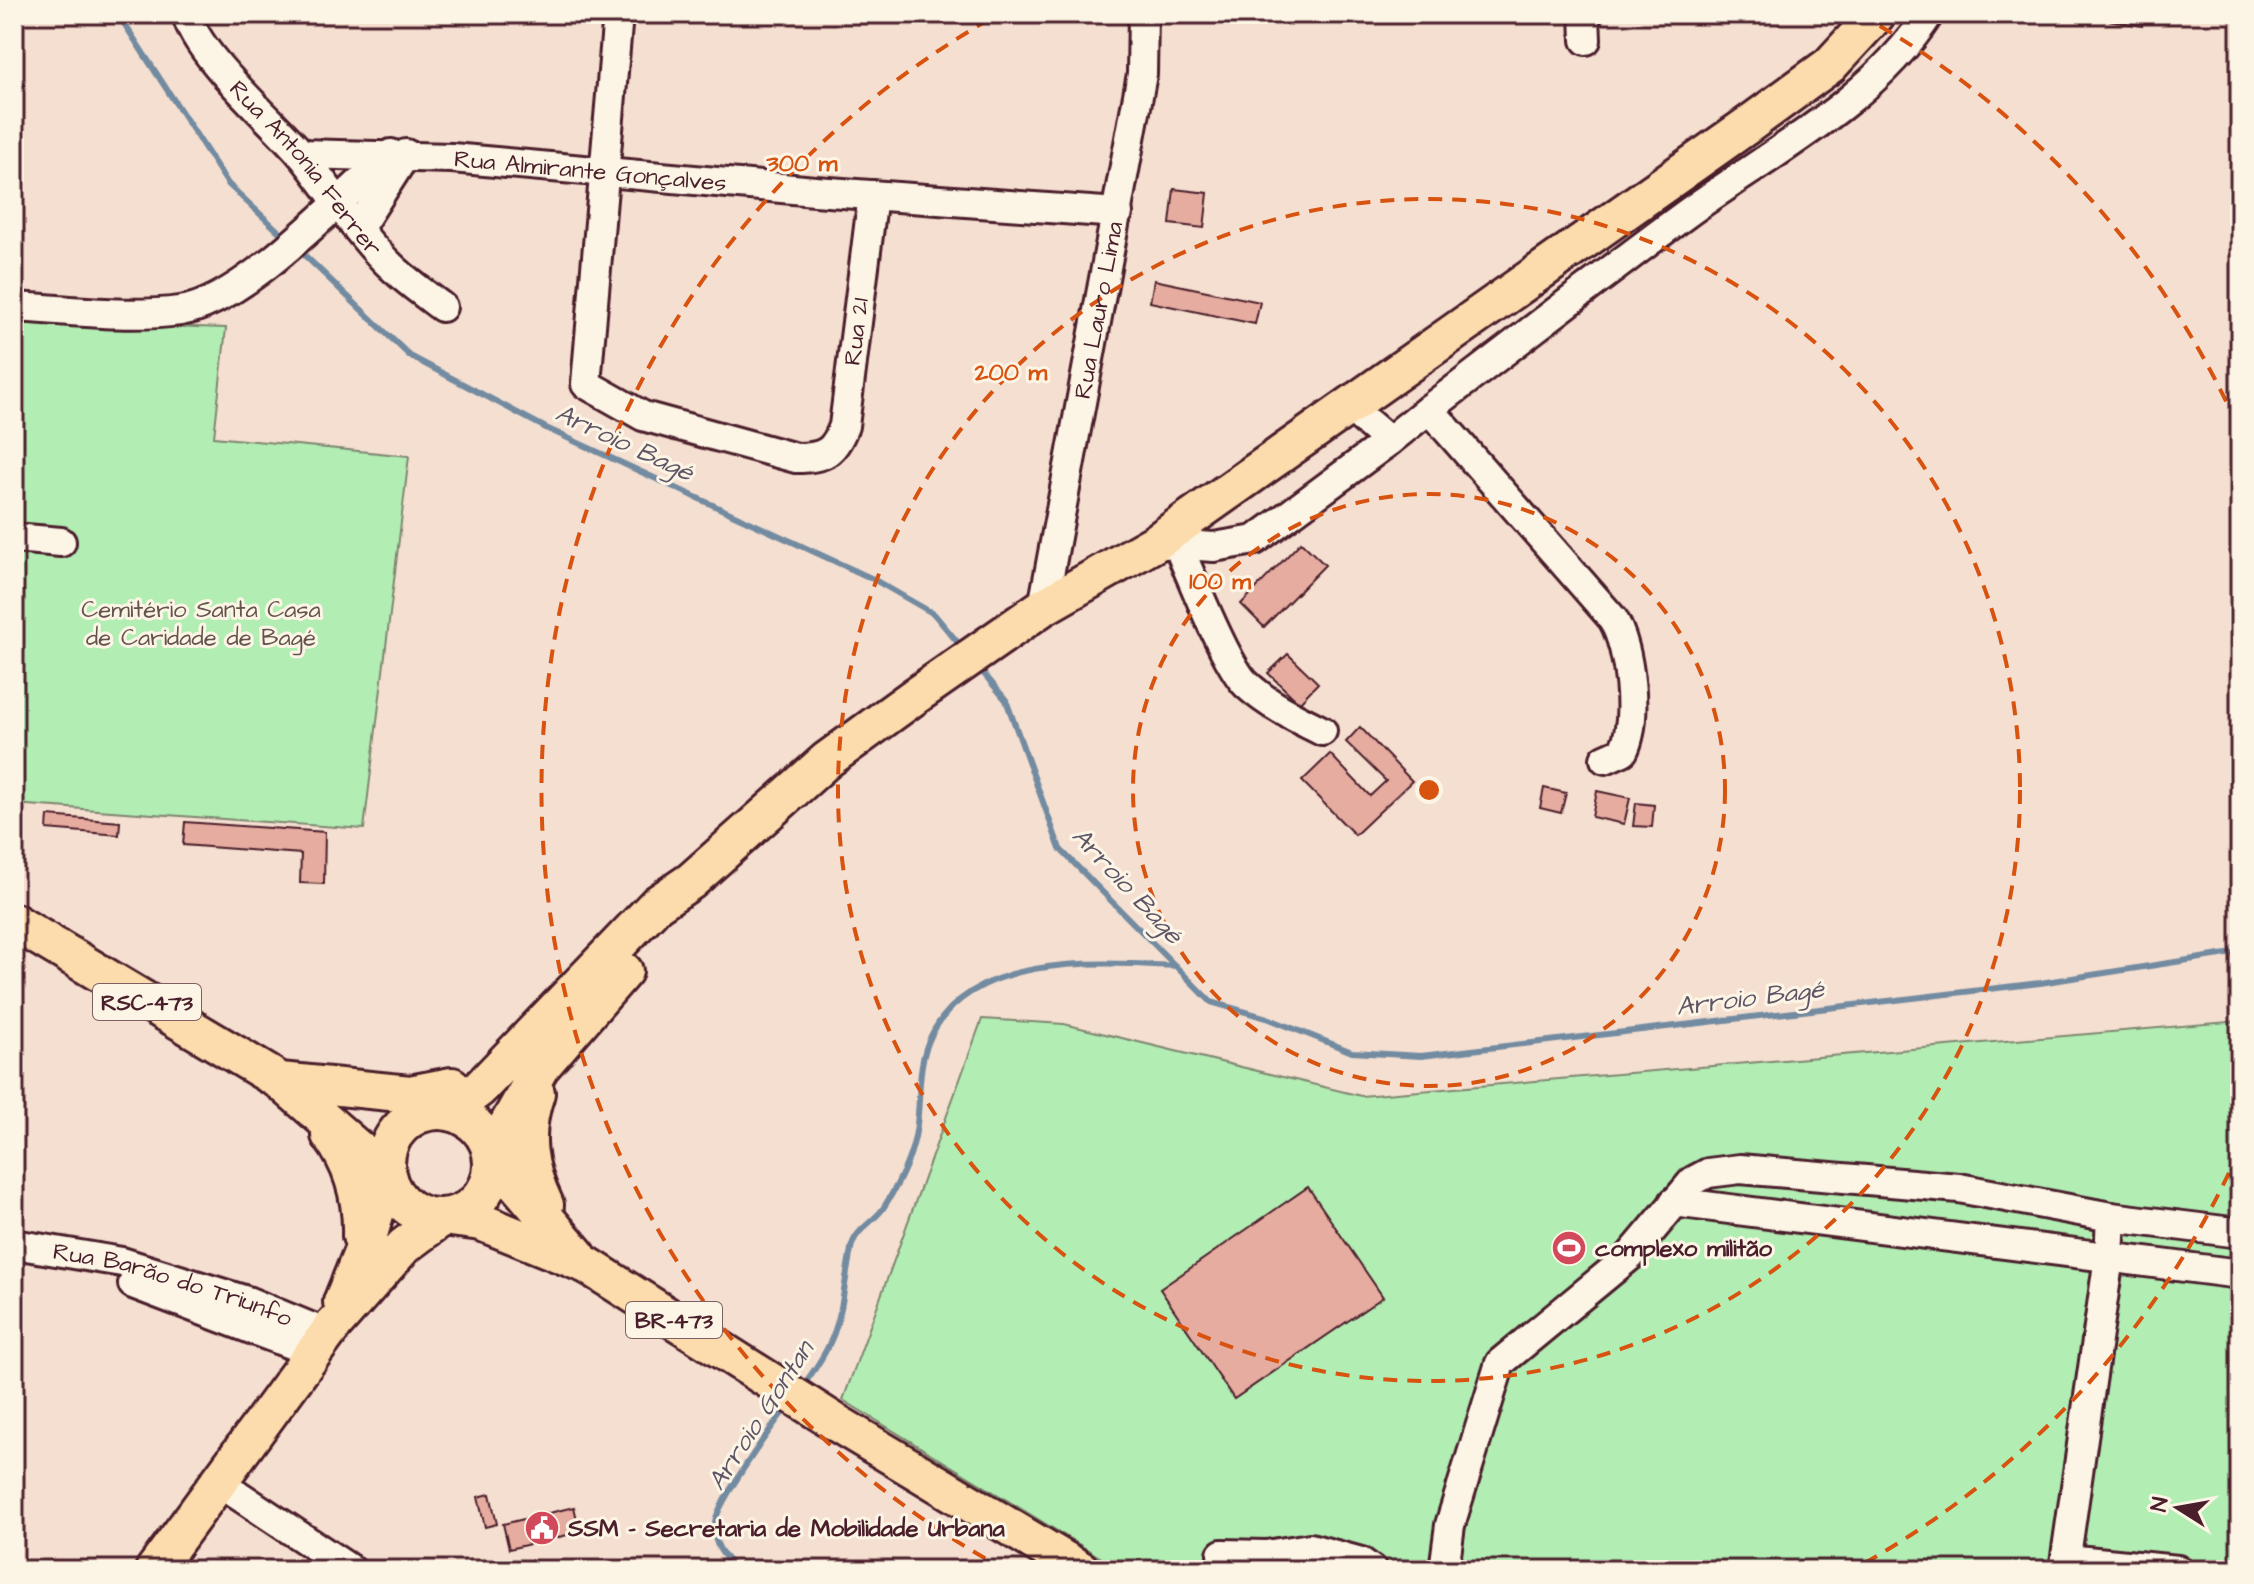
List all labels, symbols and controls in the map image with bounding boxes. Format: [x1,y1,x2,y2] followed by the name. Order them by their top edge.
[221,73,389,264] street label: Rua Antonia Ferrer
[453,142,728,201] street label: Rua Almirante Gonçalves
[766,147,838,181] text: 300 m
[1066,219,1132,402] street label: Rua Lauro Lima
[836,296,878,368] street label: Rua 21
[974,356,1047,390] text: 200 m
[549,395,701,492] water label: Arroio Bagé
[1189,565,1251,599] text: 100 m
[81,593,321,656] park label: Cemitério Santa Casa de Caridade de Bagé
[1415,776,1443,804] centre of rings
[1063,819,1192,954] water label: Arroio Bagé
[1674,971,1828,1026] water label: Arroio Bagé
[93,984,201,1020] road number: RSC-473
[1550,1229,1588,1267] sports icon: complexo militão
[1595,1232,1773,1266] place label: complexo militão
[50,1235,298,1336] street label: Rua Barão do Triunfo
[626,1302,722,1338] road number: BR-473
[699,1332,824,1497] water label: Arroio Gontan
[2138,1468,2218,1548] north arrow
[2143,1495,2176,1514] text: N
[523,1509,561,1547] public building icon: SSM - Secretaria de Mobilidade Urbana
[567,1512,1005,1546] place label: SSM - Secretaria de Mobilidade Urbana

